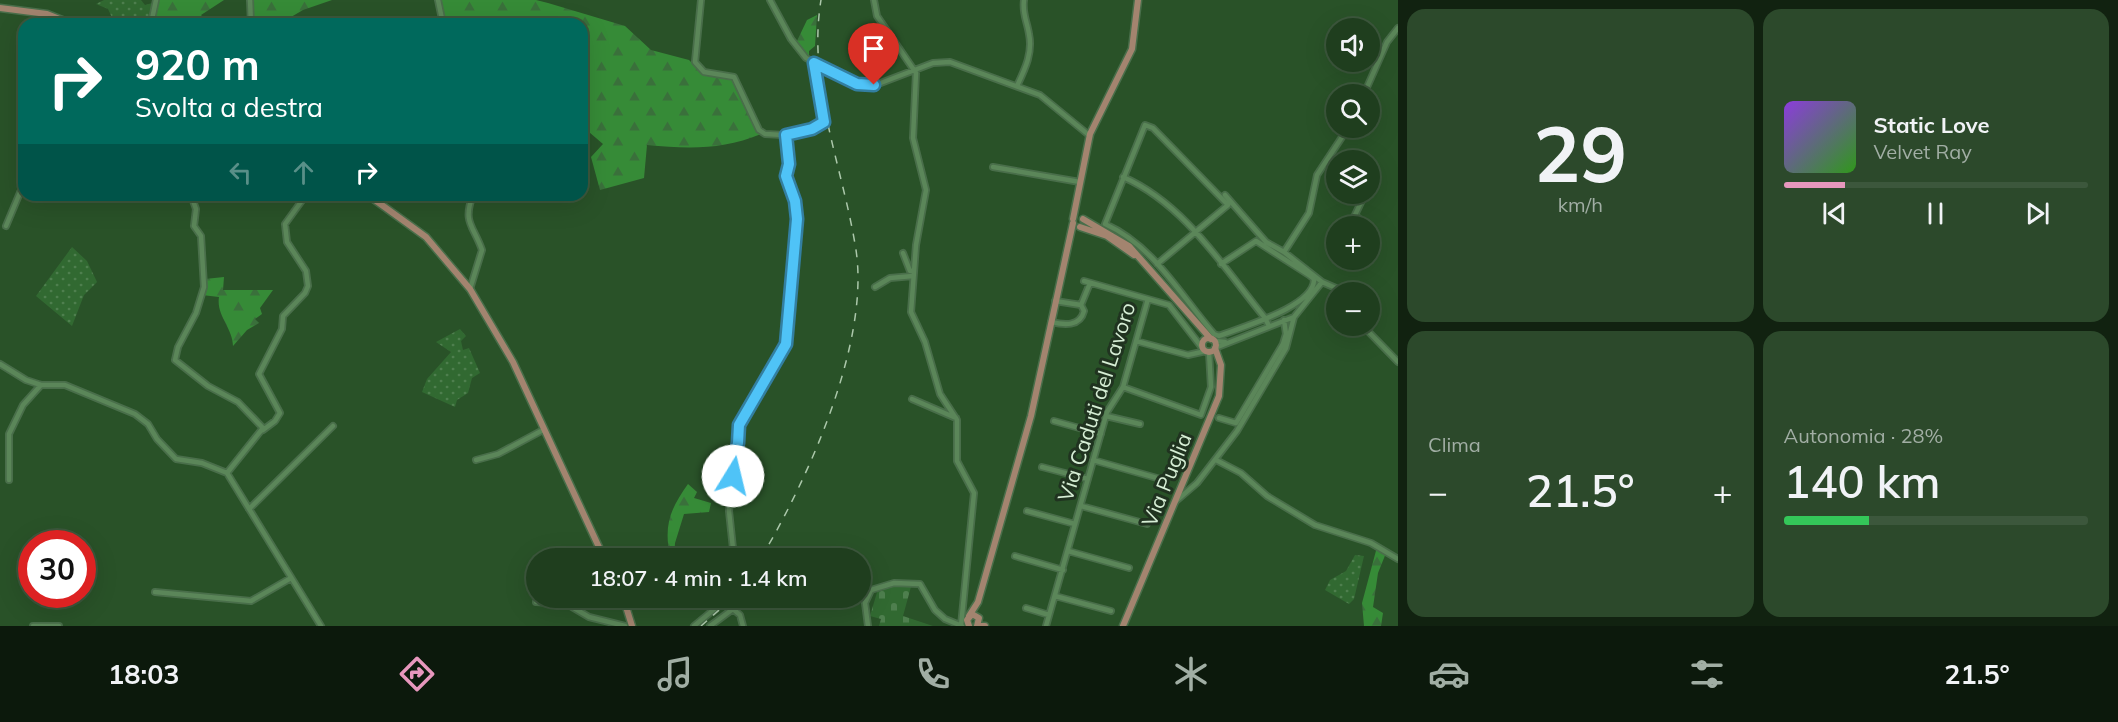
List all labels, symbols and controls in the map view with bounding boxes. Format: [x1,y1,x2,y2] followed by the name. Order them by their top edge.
[1326,18,1380,336] map controls
[1326,18,1380,72] button: sound
[848,23,899,85] pin
[857,32,890,65] icon: arrive
[135,38,260,91] text: 920 m
[36,42,114,120] icon: right
[1326,84,1380,138] button: search
[135,90,323,124] text: Svolta a destra
[1533,104,1627,202] text: 29
[1874,111,1990,139] text: Static Love
[1874,139,1972,164] text: Velvet Ray
[1326,150,1380,204] button: layers
[224,156,257,189] icon: left
[287,156,320,189] icon: ahead
[350,156,383,189] icon: right
[1558,192,1603,217] text: km/h
[1818,197,1851,230] icon: previous
[1919,197,1952,230] icon: pause
[2021,197,2054,230] icon: next
[1326,216,1380,270] button: +
[1326,282,1380,336] button: −
[1052,299,1141,505] street label: Via Caduti del Lavoro
[1784,423,1943,448] text: Autonomia · 28%
[1136,429,1197,530] street label: Via Puglia
[1428,432,1481,457] text: Clima
[701,444,765,508] position arrow
[1784,453,1940,509] text: 140 km
[1526,462,1635,518] text: 21.5°
[1428,471,1448,512] text: −
[1713,471,1732,512] text: +
[18,530,96,608] speed limit sign: 30
[590,564,807,592] text: 18:07 · 4 min · 1.4 km
[396,653,438,695] icon: directions
[654,653,696,695] icon: music
[912,653,954,695] icon: phone
[1170,653,1212,695] icon: climate
[1428,653,1470,695] icon: car
[1686,653,1728,695] icon: filters
[108,657,180,691] text: 18:03
[1944,657,2010,691] text: 21.5°

